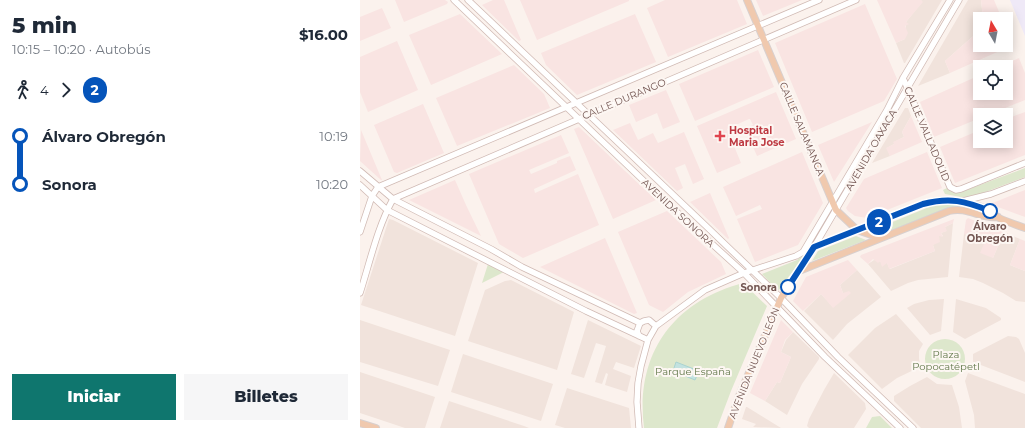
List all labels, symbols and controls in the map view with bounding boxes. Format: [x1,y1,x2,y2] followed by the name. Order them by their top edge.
[12,12,77,39] text: 5 min
[973,12,1013,52] north arrow
[973,12,1013,148] map controls
[299,25,348,44] text: $16.00
[12,41,151,57] text: 10:15 – 10:20 · Autobús
[973,60,1013,100] button: locate
[580,75,668,123] street label: CALLE DURANGO
[12,79,34,101] icon: walk
[55,79,77,101] icon: forward
[776,80,828,179] street label: CALLE SALAMANCA
[91,81,99,99] text: 2
[40,82,49,98] text: 4
[901,85,953,183] street label: CALLE VALLADOLID
[842,106,900,193] street label: AVENIDA OAXACA
[973,108,1013,148] button: layers
[729,124,785,149] place label: Hospital Maria Jose
[42,127,166,146] text: Álvaro Obregón
[319,128,348,144] text: 10:19
[714,130,726,142] marker: Hospital Maria Jose
[42,175,97,194] text: Sonora
[316,176,348,192] text: 10:20
[639,176,718,251] street label: AVENIDA SONORA
[982,203,998,219] marker: Álvaro Obregón
[866,209,892,235] line badge: 2
[875,213,883,231] text: 2
[967,220,1013,245] place label: Álvaro Obregón
[780,279,796,295] marker: Sonora
[740,281,777,294] place label: Sonora
[726,305,782,421] street label: AVENIDA NUEVO LEÓN
[912,348,980,373] park label: Plaza Popocatépetl
[655,365,731,378] park label: Parque España
[12,374,176,420] button: Iniciar
[184,374,348,420] button: Billetes

